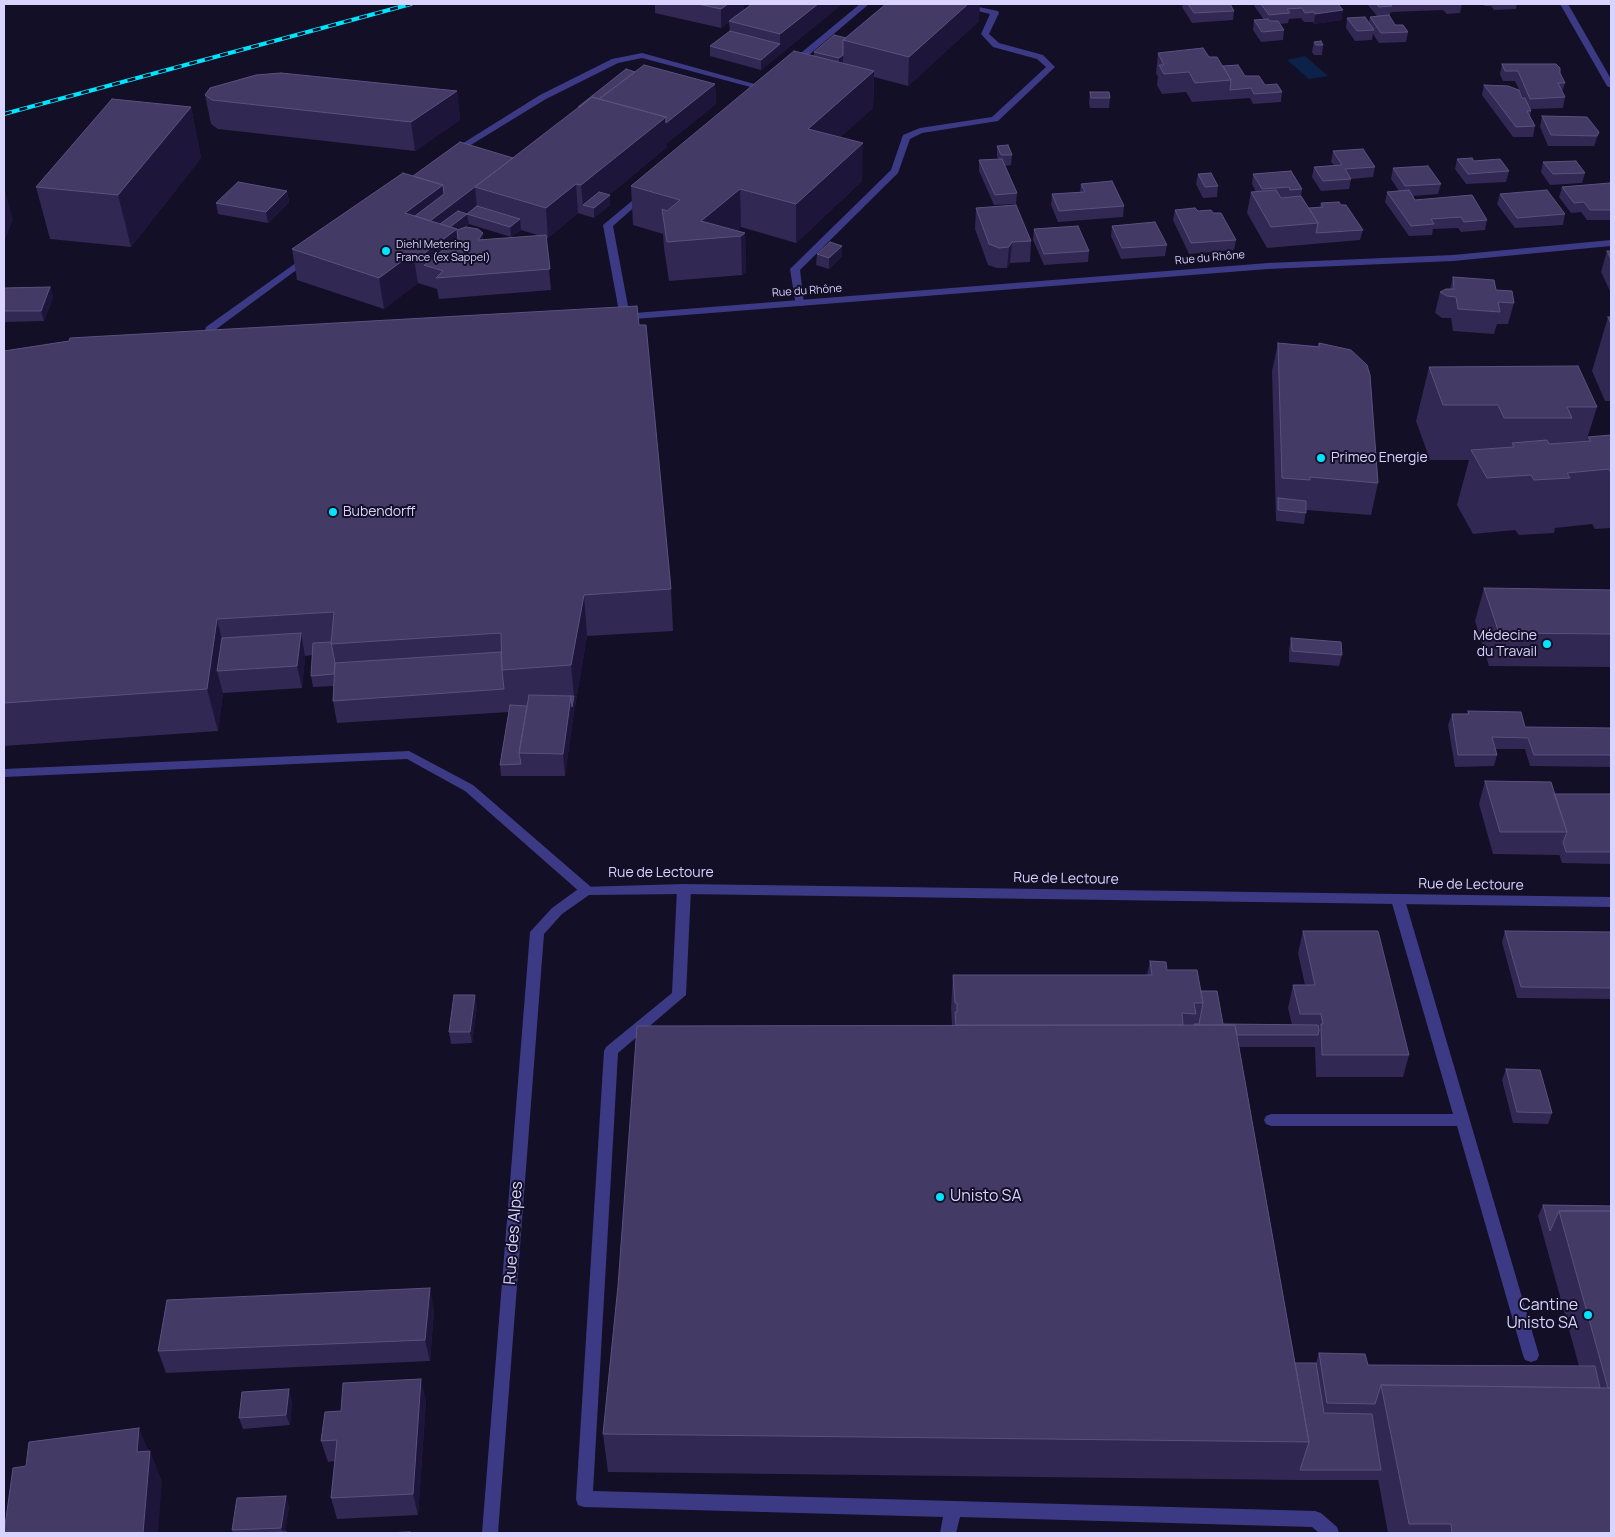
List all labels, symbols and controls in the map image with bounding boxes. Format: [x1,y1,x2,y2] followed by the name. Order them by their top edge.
[396,238,490,264] place label: Diehl Metering France (ex Sappel)
[380,245,392,257] marker: Diehl Metering France (ex Sappel)
[1174,248,1246,268] street label: Rue du Rhône
[771,282,843,300] street label: Rue du Rhône
[1331,450,1428,466] place label: Primeo Energie
[1315,452,1327,464] marker: Primeo Energie
[343,504,415,520] place label: Bubendorff
[327,506,339,518] marker: Bubendorff
[1473,628,1537,660] place label: Médecine du Travail
[1541,638,1553,650] marker: Médecine du Travail
[608,865,714,881] street label: Rue de Lectoure
[1013,870,1119,888] street label: Rue de Lectoure
[1418,876,1524,894] street label: Rue de Lectoure
[501,1181,527,1285] street label: Rue des Alpes
[950,1187,1022,1207] place label: Unisto SA
[934,1191,946,1203] marker: Unisto SA
[1506,1296,1578,1334] place label: Cantine Unisto SA
[1582,1309,1594,1321] marker: Cantine Unisto SA

